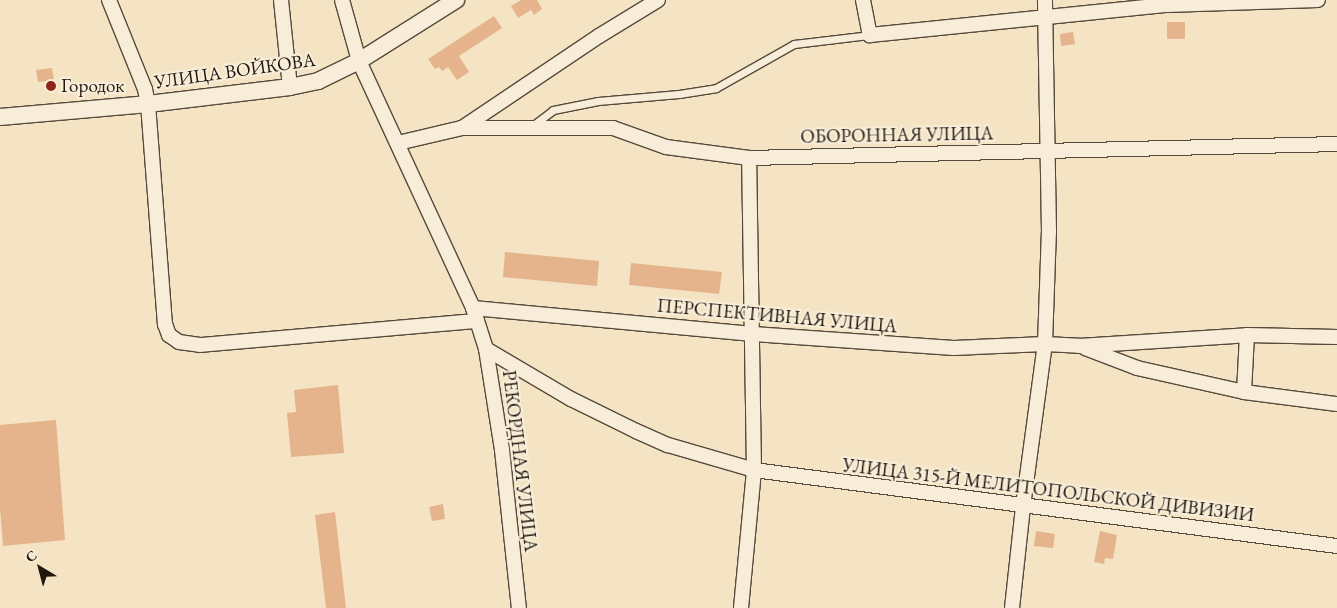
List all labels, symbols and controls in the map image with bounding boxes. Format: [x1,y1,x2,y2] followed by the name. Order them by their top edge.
[153,48,317,94] street label: УЛИЦА ВОЙКОВА
[61,75,124,97] place label: Городок
[45,80,57,92] marker: Городок
[800,122,994,148] street label: ОБОРОННАЯ УЛИЦА
[656,294,898,338] street label: ПЕРСПЕКТИВНАЯ УЛИЦА
[498,369,542,553] street label: РЕКОРДНАЯ УЛИЦА
[841,453,1255,527] street label: УЛИЦА 315-Й МЕЛИТОПОЛЬСКОЙ ДИВИЗИИ
[15,543,65,593] north arrow
[22,546,40,566] text: С

